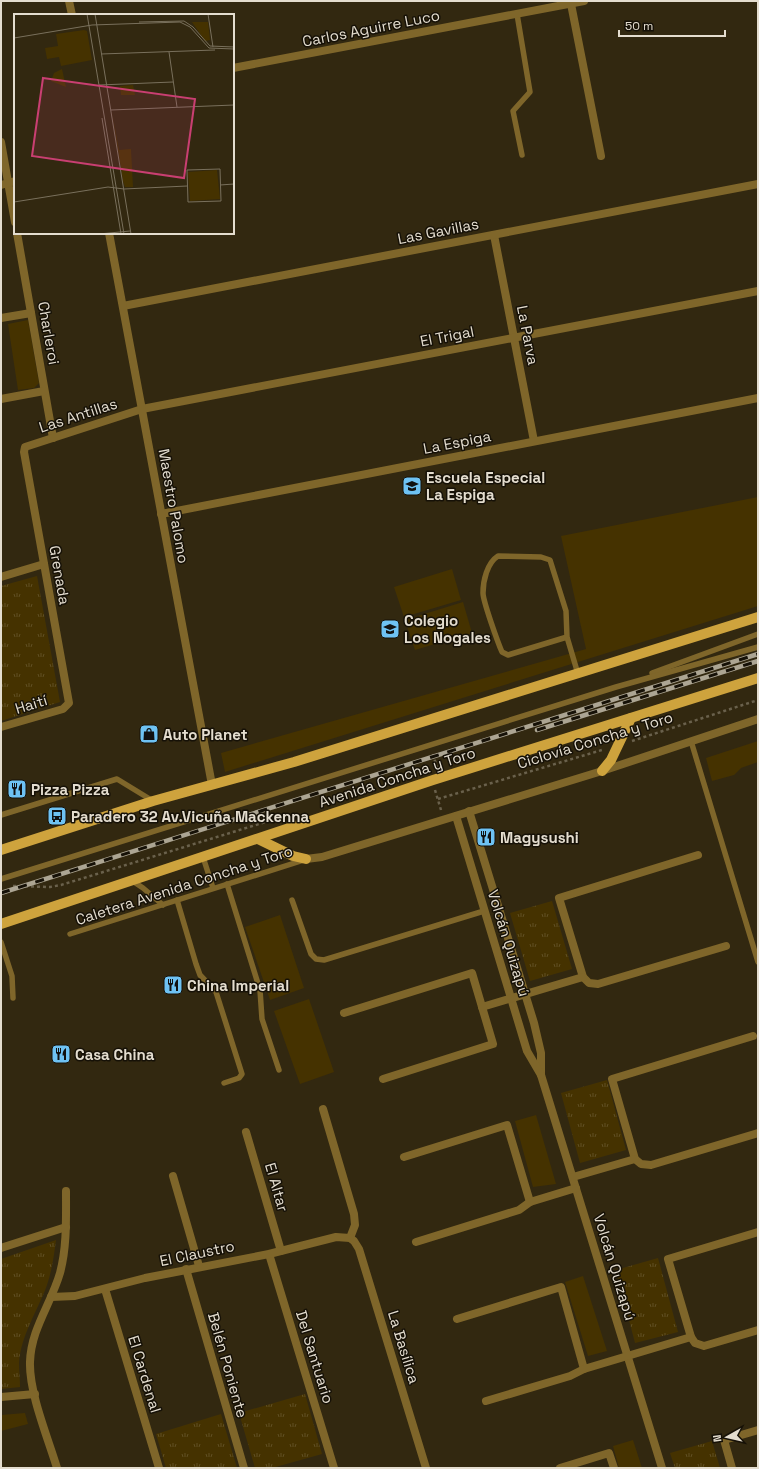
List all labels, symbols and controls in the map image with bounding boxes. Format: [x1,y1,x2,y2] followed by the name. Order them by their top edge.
[301,5,441,51] street label: Carlos Aguirre Luco
[619,12,725,38] scale bar
[14,14,234,234] inset map
[625,18,653,34] text: 50 m
[396,214,480,248] street label: Las Gavillas
[34,300,64,366] street label: Charleroi
[513,304,543,367] street label: La Parva
[418,321,476,351] street label: El Trigal
[36,393,120,437] street label: Las Antillas
[422,426,493,458] street label: La Espiga
[155,447,193,565] street label: Maestro Palomo
[426,468,545,504] place label: Escuela Especial La Espiga
[401,475,423,497] school or university icon: Escuela Especial La Espiga
[45,544,75,607] street label: Grenada
[404,611,491,647] place label: Colegio Los Nogales
[379,618,401,640] school or university icon: Colegio Los Nogales
[13,690,50,718] street label: Haití
[515,707,675,773] street label: Ciclovía Concha y Toro
[138,723,160,745] shop icon: Auto Planet
[163,725,248,744] place label: Auto Planet
[316,743,478,811] street label: Avenida Concha y Toro
[6,778,28,800] restaurant icon: Pizza Pizza
[31,780,110,799] place label: Pizza Pizza
[46,805,68,827] bus stop icon: Paradero 32 Av.Vicuña Mackenna
[71,807,310,826] place label: Paradero 32 Av.Vicuña Mackenna
[475,826,497,848] restaurant icon: Magysushi
[500,828,579,847] place label: Magysushi
[73,841,295,929] street label: Caletera Avenida Concha y Toro
[484,887,534,999] street label: Volcán Quizapú
[162,974,184,996] restaurant icon: China Imperial
[187,976,289,995] place label: China Imperial
[50,1043,72,1065] restaurant icon: Casa China
[75,1045,155,1064] place label: Casa China
[261,1160,293,1214] street label: El Altar
[590,1211,640,1323] street label: Volcán Quizapú
[158,1236,236,1270] street label: El Claustro
[292,1308,338,1406] street label: Del Santuario
[384,1308,424,1386] street label: La Basílica
[204,1310,252,1420] street label: Belén Poniente
[124,1333,166,1415] street label: El Cardenal
[707,1417,747,1457] north arrow
[710,1434,725,1443] text: N

